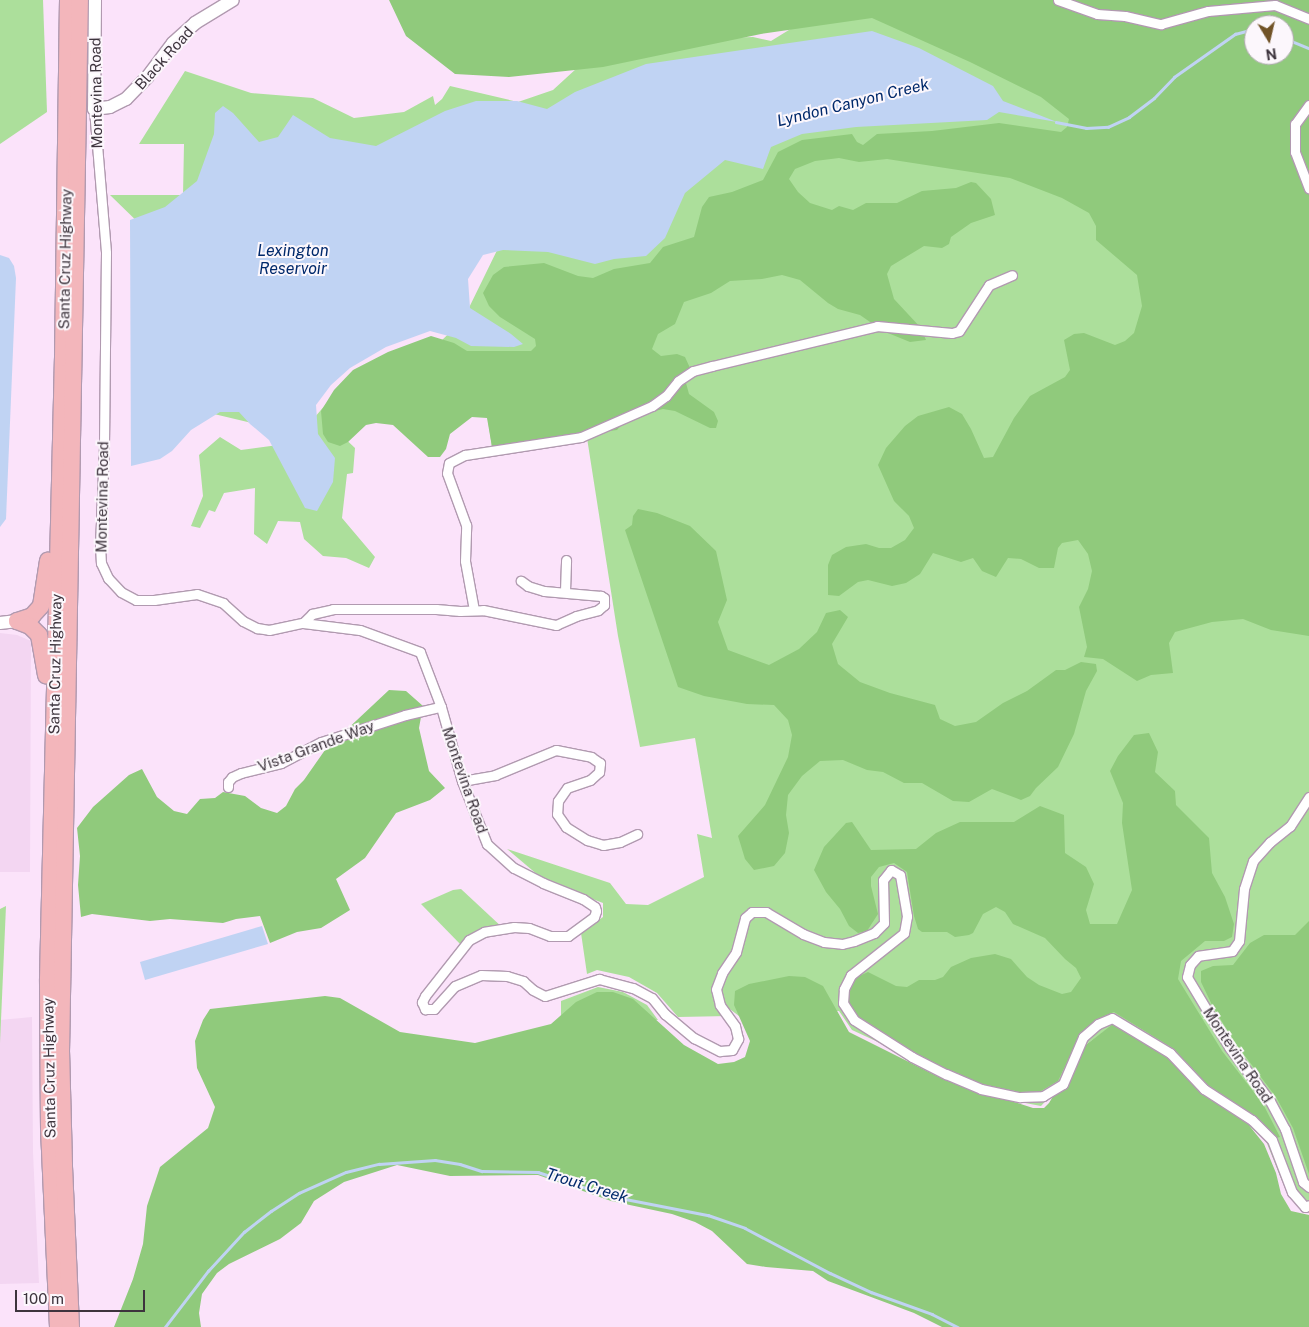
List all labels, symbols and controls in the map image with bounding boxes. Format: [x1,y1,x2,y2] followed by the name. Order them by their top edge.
[1244,15,1294,65] north arrow
[131,23,197,93] street label: Black Road
[86,37,106,149] street label: Montevina Road
[1265,45,1278,63] text: N
[775,75,931,131] water label: Lyndon Canyon Creek
[55,189,75,329] street label: Santa Cruz Highway
[257,241,329,279] water label: Lexington Reservoir
[92,441,112,553] street label: Montevina Road
[45,594,65,734] street label: Santa Cruz Highway
[255,716,377,776] street label: Vista Grande Way
[438,724,492,836] street label: Montevina Road
[39,998,59,1138] street label: Santa Cruz Highway
[1199,1004,1277,1106] street label: Montevina Road
[544,1164,630,1208] water label: Trout Creek
[18,1280,148,1312] scale bar
[23,1290,64,1307] text: 100 m

